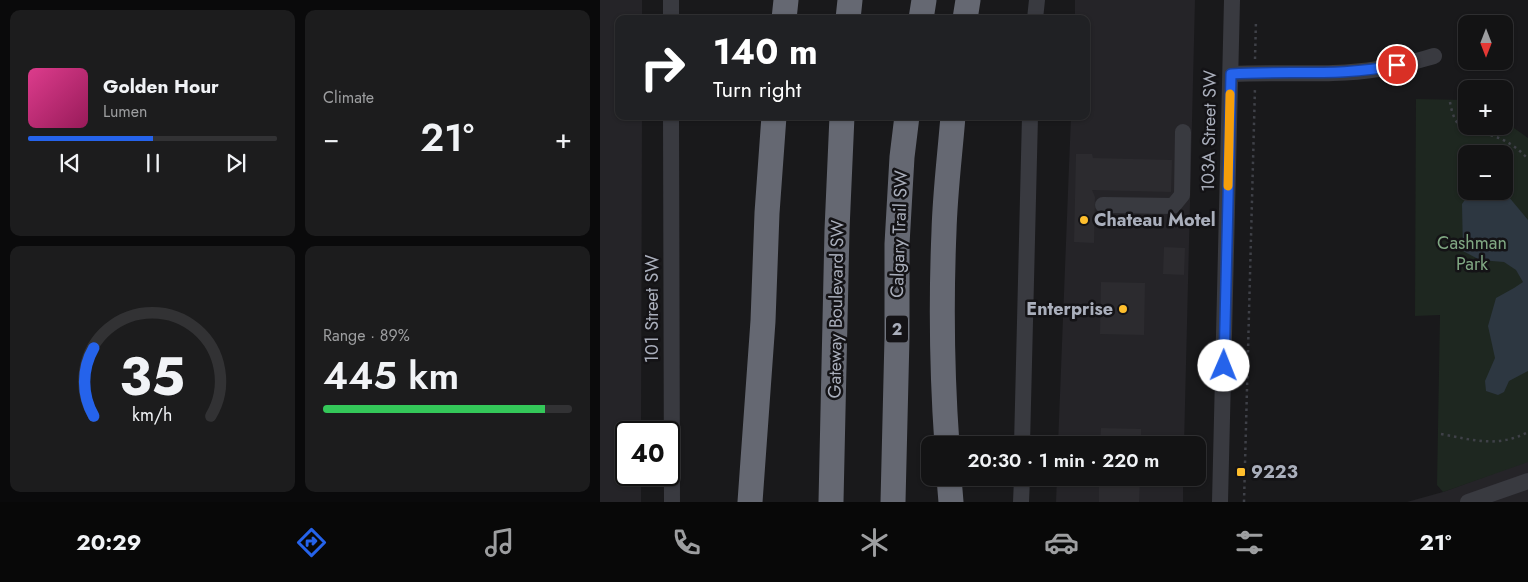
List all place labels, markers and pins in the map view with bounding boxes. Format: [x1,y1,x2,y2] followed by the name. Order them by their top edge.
[1376,44,1418,86] pin
[1094,207,1216,233] place label: Chateau Motel
[1078,214,1090,226] marker: Chateau Motel
[1026,296,1113,322] place label: Enterprise
[1117,303,1129,315] marker: Enterprise
[1251,459,1298,485] place label: 9223
[1235,466,1247,478] marker: 9223

